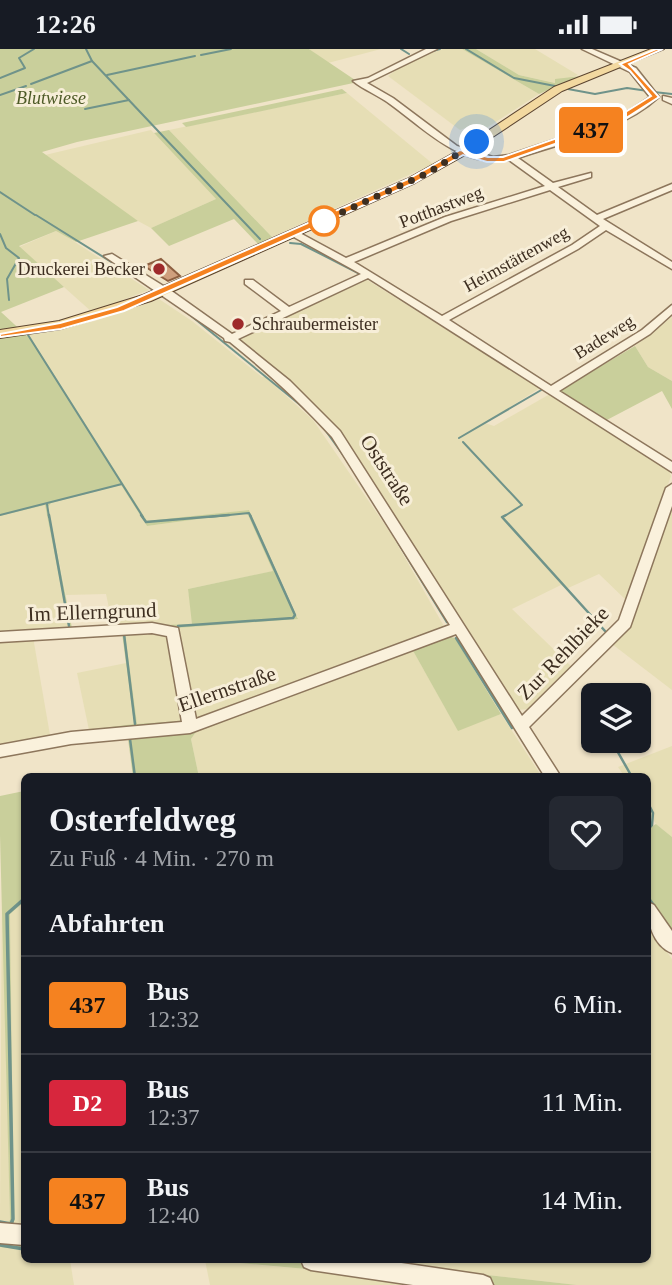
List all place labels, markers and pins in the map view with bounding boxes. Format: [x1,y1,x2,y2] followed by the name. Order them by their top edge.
[309,206,339,236] unlabelled marker
[18,259,145,279] place label: Druckerei Becker
[151,261,167,277] marker: Druckerei Becker
[252,314,378,334] place label: Schraubermeister
[230,316,246,332] marker: Schraubermeister

